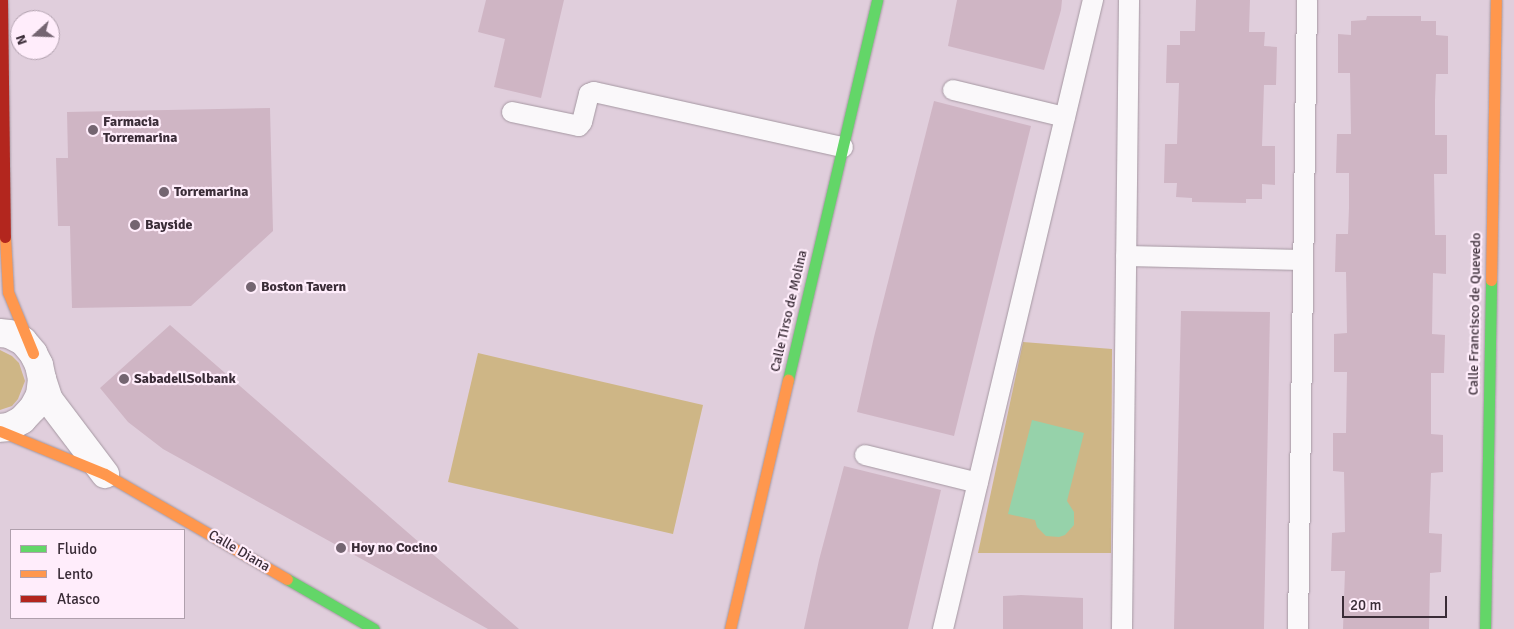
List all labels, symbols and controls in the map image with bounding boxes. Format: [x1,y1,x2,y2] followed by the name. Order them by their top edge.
[10,10,60,60] north arrow
[12,32,31,47] text: N
[103,114,177,146] place label: Farmacia Torremarina
[87,124,99,136] marker: Farmacia Torremarina
[174,184,248,200] place label: Torremarina
[158,186,170,198] marker: Torremarina
[145,217,193,233] place label: Bayside
[129,219,141,231] marker: Bayside
[1465,232,1485,396] street label: Calle Francisco de Quevedo
[767,248,811,374] street label: Calle Tirso de Molina
[261,279,346,295] place label: Boston Tavern
[245,281,257,293] marker: Boston Tavern
[134,371,236,387] place label: SabadellSolbank
[118,373,130,385] marker: SabadellSolbank
[205,527,273,575] street label: Calle Diana
[10,529,185,619] legend
[57,540,97,558] text: Fluido
[351,540,438,556] place label: Hoy no Cocino
[335,542,347,554] marker: Hoy no Cocino
[57,565,93,583] text: Lento
[1344,586,1449,618] scale bar
[57,590,100,608] text: Atasco
[1350,596,1381,614] text: 20 m

